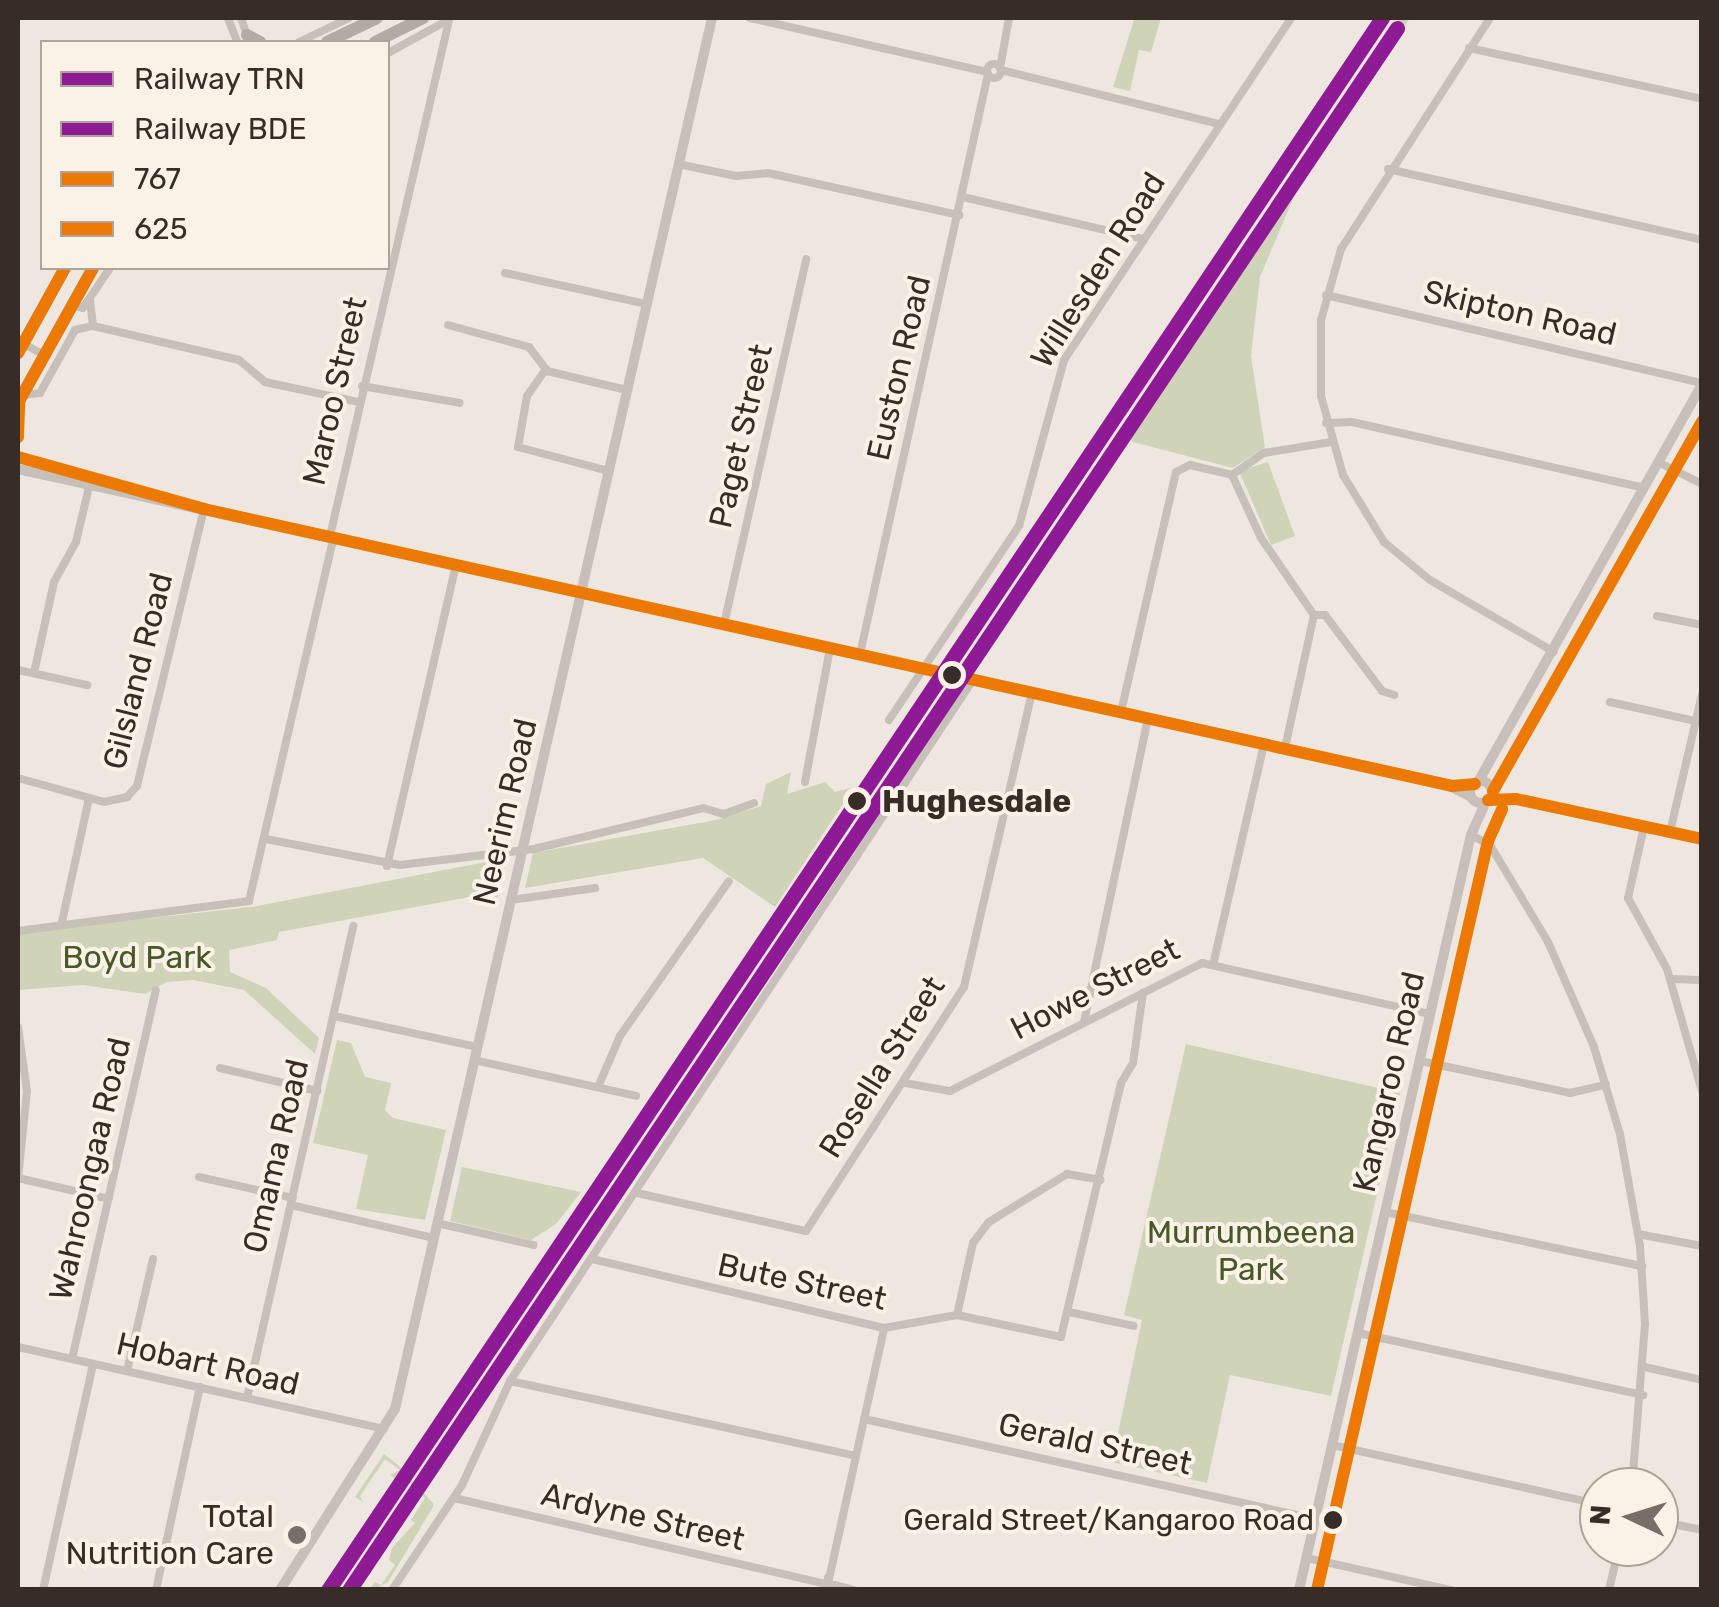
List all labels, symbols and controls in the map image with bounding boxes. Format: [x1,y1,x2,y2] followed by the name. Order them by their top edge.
[40,40,390,270] legend
[134,61,305,97] text: Railway TRN
[134,111,307,147] text: Railway BDE
[134,161,181,197] text: 767
[1023,165,1173,375] street label: Willesden Road
[134,211,188,247] text: 625
[859,272,939,464] street label: Euston Road
[1420,272,1620,354] street label: Skipton Road
[295,293,375,489] street label: Maroo Street
[701,340,781,532] street label: Paget Street
[95,569,181,773] street label: Gilsland Road
[942,665,962,685] unlabelled marker
[465,715,545,909] street label: Neerim Road
[882,782,1071,820] place label: Hughesdale
[841,785,873,817] marker: Hughesdale
[1004,930,1186,1048] street label: Howe Street
[62,938,212,976] park label: Boyd Park
[1345,968,1433,1196] street label: Kangaroo Road
[811,969,953,1165] street label: Rosella Street
[41,1034,139,1304] street label: Wahroongaa Road
[235,1055,317,1257] street label: Omama Road
[1147,1214,1355,1289] park label: Murrumbeena Park
[714,1245,890,1319] street label: Bute Street
[113,1324,303,1404] street label: Hobart Road
[995,1405,1195,1483] street label: Gerald Street
[1579,1467,1679,1567] north arrow
[538,1475,748,1559] street label: Ardyne Street
[65,1498,274,1573] place label: Total Nutrition Care
[903,1502,1314,1538] place label: Gerald Street/Kangaroo Road
[1583,1504,1618,1526] text: N
[1323,1510,1343,1530] marker: Gerald Street/Kangaroo Road
[284,1522,310,1548] marker: Total Nutrition Care

